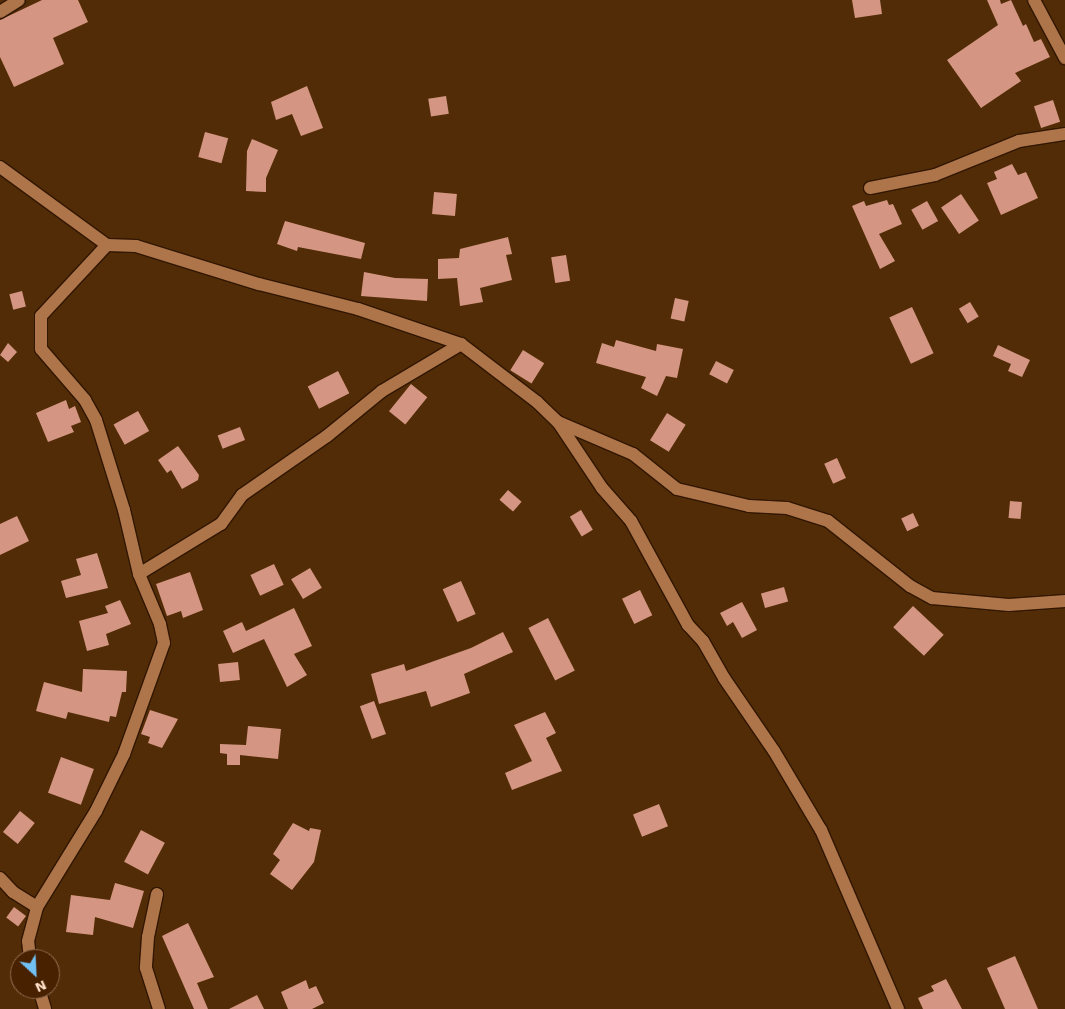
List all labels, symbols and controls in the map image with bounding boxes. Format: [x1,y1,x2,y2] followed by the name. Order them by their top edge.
[10,949,60,999] north arrow
[33,977,49,996] text: N

